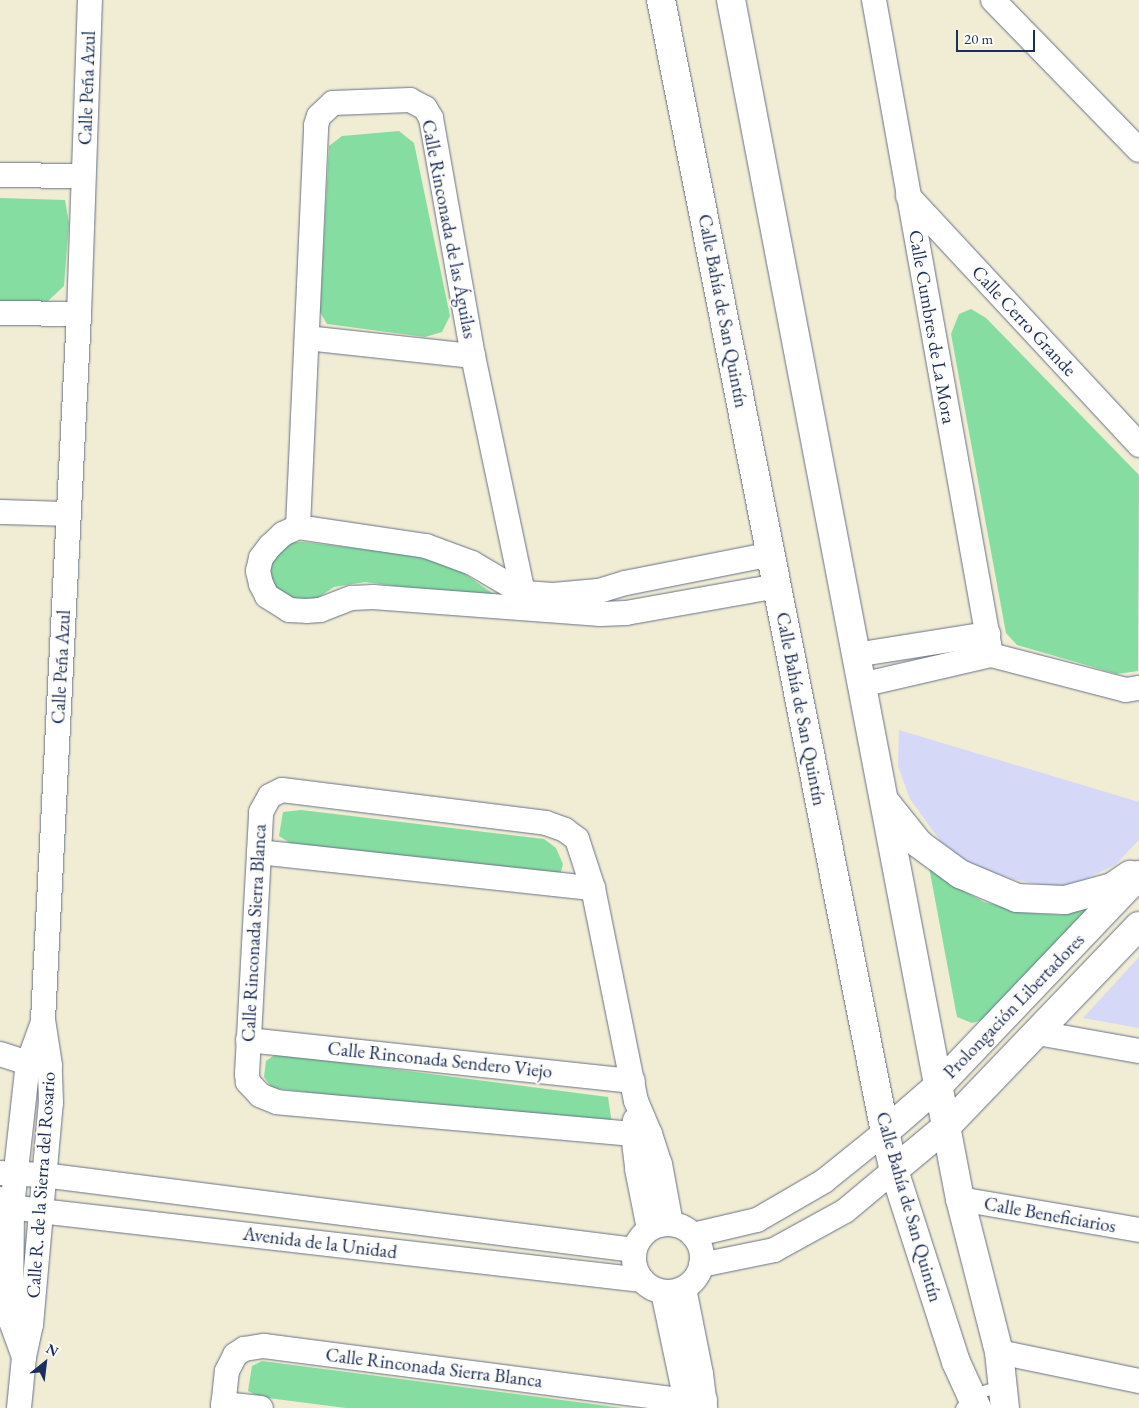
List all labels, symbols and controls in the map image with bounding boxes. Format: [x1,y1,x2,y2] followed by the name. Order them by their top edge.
[959,20,1038,52] scale bar
[964,29,993,48] text: 20 m
[74,31,100,145] street label: Calle Peña Azul
[417,118,481,340] street label: Calle Rinconada de las Águilas
[693,212,753,410] street label: Calle Bahía de San Quintín
[904,228,960,426] street label: Calle Cumbres de La Mora
[967,261,1081,381] street label: Calle Cerro Grande
[47,609,75,725] street label: Calle Peña Azul
[771,610,831,808] street label: Calle Bahía de San Quintín
[237,823,271,1043] street label: Calle Rinconada Sierra Blanca
[939,929,1089,1083] street label: Prolongación Libertadores
[326,1037,554,1083] street label: Calle Rinconada Sendero Viejo
[22,1071,60,1299] street label: Calle R. de la Sierra del Rosario
[871,1109,947,1305] street label: Calle Bahía de San Quintín
[982,1192,1118,1238] street label: Calle Beneficiarios
[242,1222,398,1264] street label: Avenida de la Unidad
[20,1338,70,1388] north arrow
[43,1339,62,1360] text: N
[324,1343,544,1393] street label: Calle Rinconada Sierra Blanca

